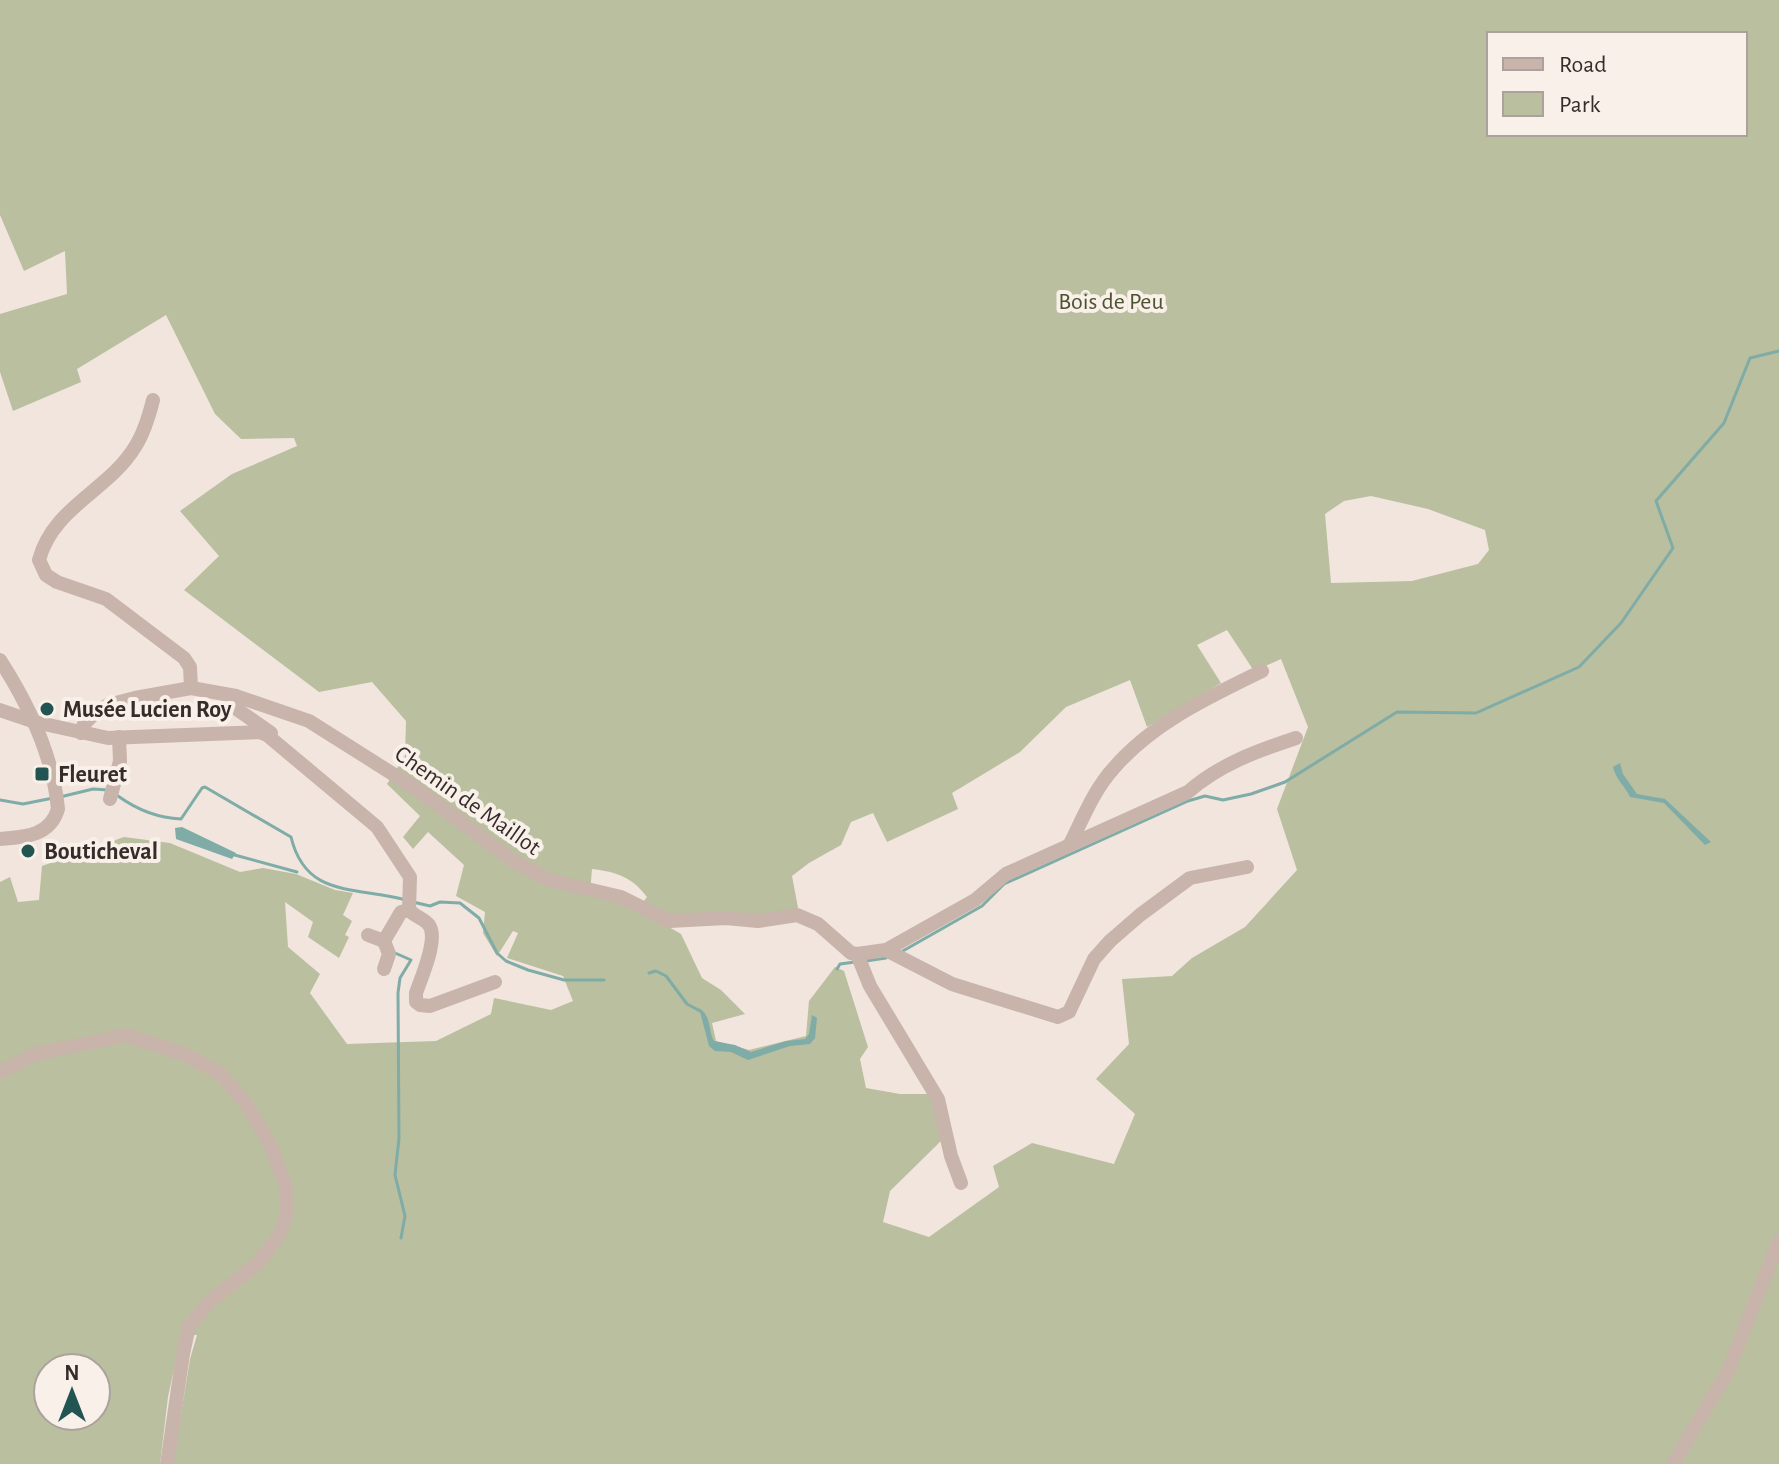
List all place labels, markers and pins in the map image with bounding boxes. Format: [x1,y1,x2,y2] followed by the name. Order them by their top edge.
[63,698,232,722] place label: Musée Lucien Roy
[38,700,56,718] marker: Musée Lucien Roy
[58,763,127,787] place label: Fleuret
[33,765,51,783] marker: Fleuret
[44,840,158,864] place label: Bouticheval
[19,842,37,860] marker: Bouticheval

